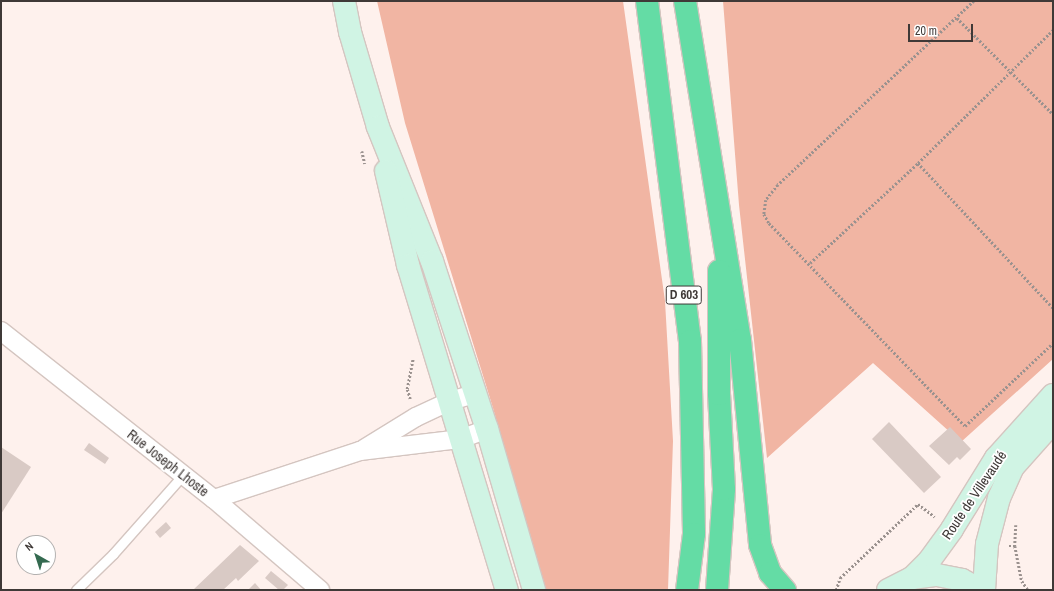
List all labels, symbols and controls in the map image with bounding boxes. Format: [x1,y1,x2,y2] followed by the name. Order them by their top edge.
[910,16,975,42] scale bar
[915,23,937,39] text: 20 m
[665,284,703,306] road number: D 603
[124,426,212,500] street label: Rue Joseph Lhoste
[938,448,1010,542] street label: Route de Villevaudé
[16,535,56,575] north arrow
[22,539,36,554] text: N

